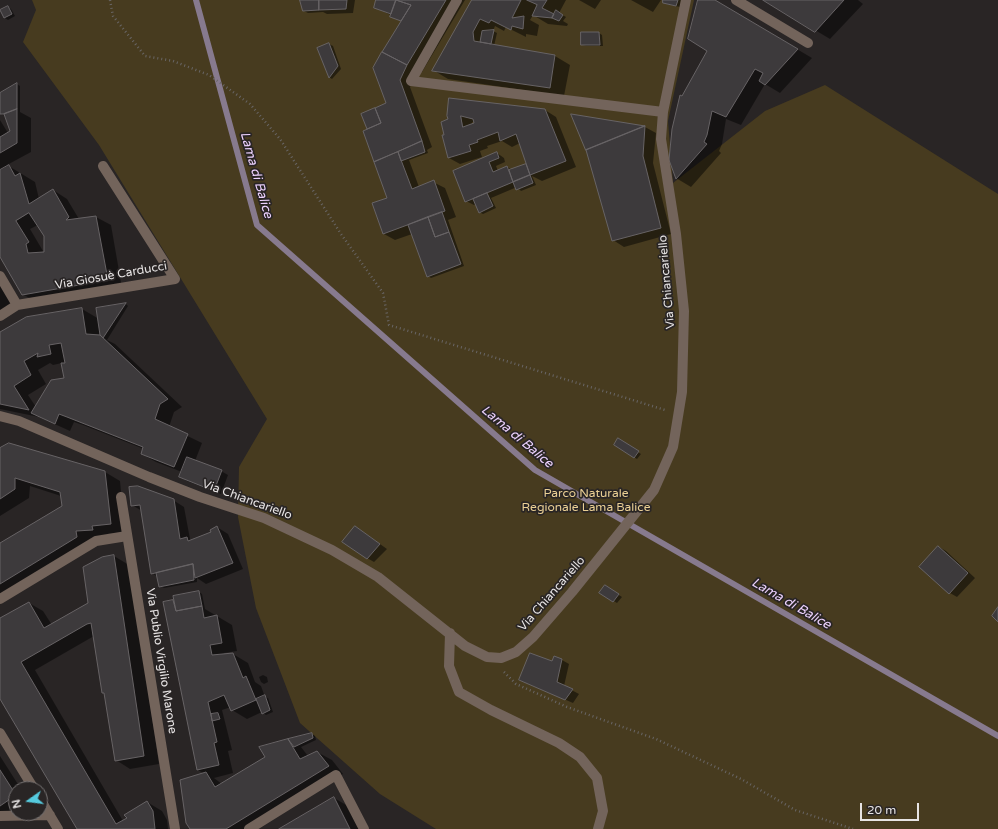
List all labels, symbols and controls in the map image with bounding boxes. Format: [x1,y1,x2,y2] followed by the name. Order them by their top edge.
[236,130,276,220] water label: Lama di Balice
[656,234,678,330] street label: Via Chiancariello
[54,259,168,293] street label: Via Giosuè Carducci
[478,402,556,472] water label: Lama di Balice
[200,477,294,523] street label: Via Chiancariello
[522,487,650,515] park label: Parco Naturale Regionale Lama Balice
[516,554,588,634] street label: Via Chiancariello
[748,575,834,633] water label: Lama di Balice
[142,587,180,735] street label: Via Publio Virgilio Marone
[8,781,48,821] north arrow
[862,795,921,821] scale bar
[9,798,24,810] text: N
[867,803,896,817] text: 20 m

